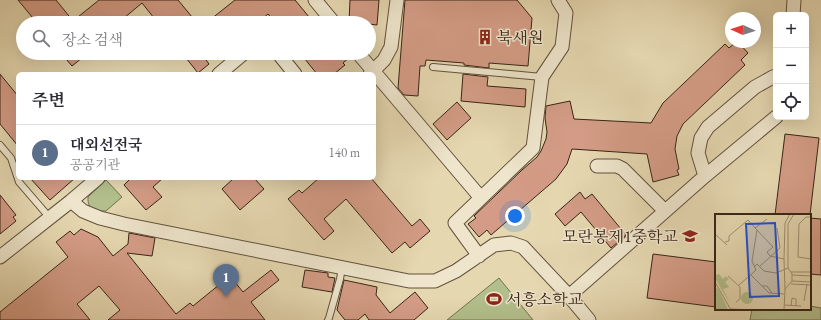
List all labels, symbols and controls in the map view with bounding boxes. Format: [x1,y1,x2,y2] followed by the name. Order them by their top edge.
[725,12,761,48] north arrow
[773,12,809,120] map controls
[773,12,809,48] button: +
[16,16,376,60] search box
[30,27,52,49] icon: search
[497,27,543,48] place label: 북새원
[476,28,494,46] building icon: 북새원
[62,30,123,49] text: 장소 검색
[773,48,809,84] button: −
[773,84,809,120] button: locate
[32,89,65,111] text: 주변
[70,135,142,154] text: 대외선전국
[42,144,48,161] text: 1
[329,144,360,161] text: 140 m
[70,156,120,173] text: 공공기관
[505,206,525,226] your location
[715,214,811,310] inset map
[562,226,678,247] place label: 모란봉제1중학교
[681,227,699,245] school or university icon: 모란봉제1중학교
[213,264,239,297] pin: 1
[506,289,583,310] place label: 서흥소학교
[485,290,503,308] sports icon: 서흥소학교

